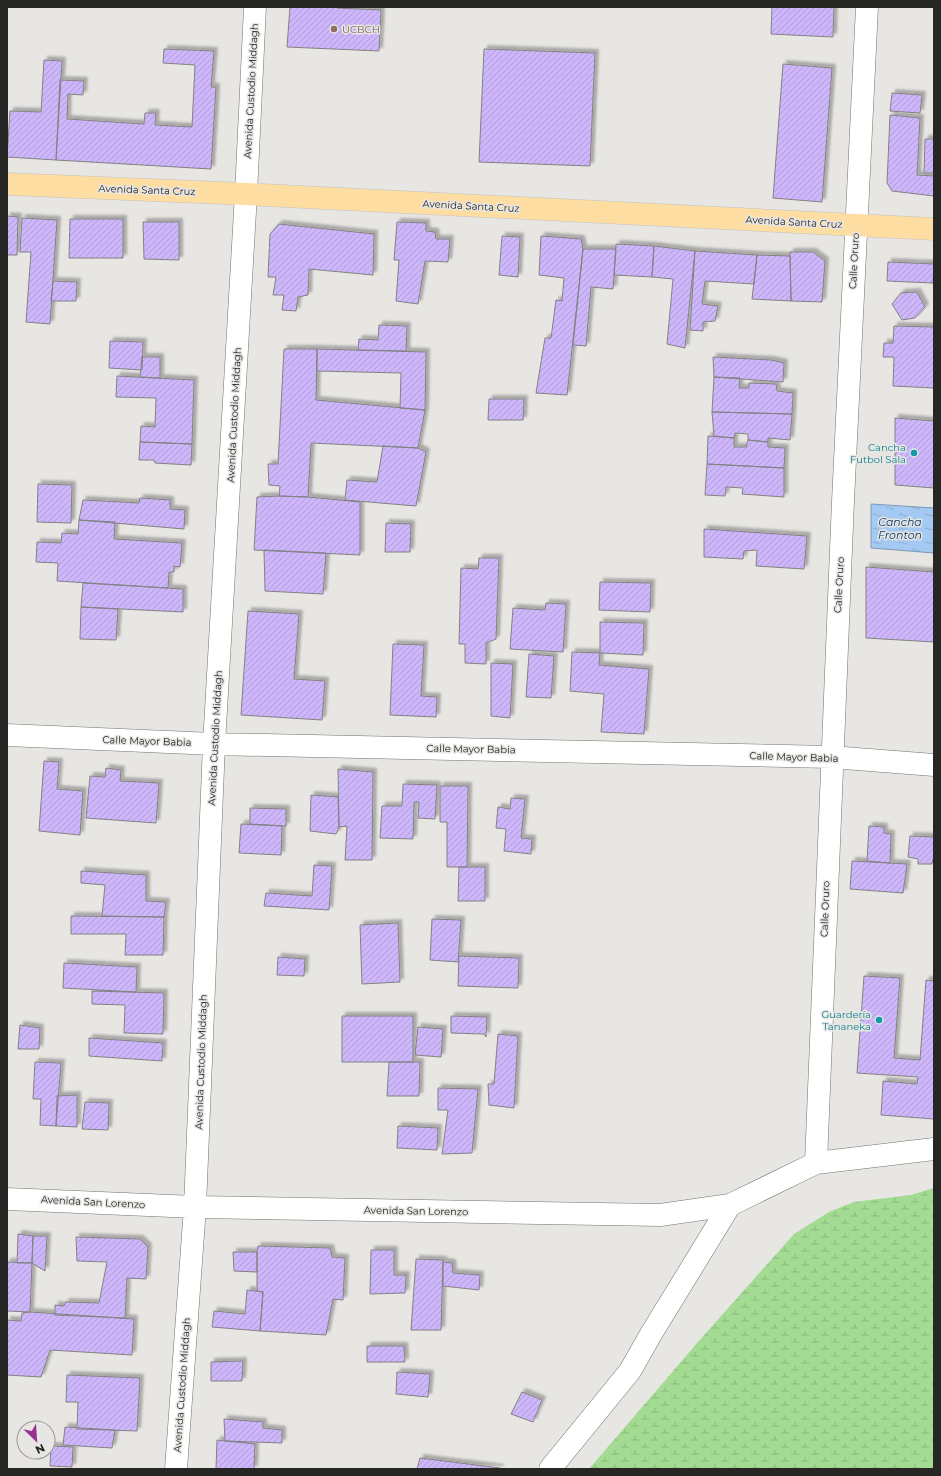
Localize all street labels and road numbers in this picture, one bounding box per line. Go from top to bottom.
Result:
street label: Avenida Custodio Middagh [241,23,261,159]
street label: Avenida Santa Cruz [98,182,196,198]
street label: Avenida Santa Cruz [422,197,520,215]
street label: Avenida Santa Cruz [745,213,843,231]
street label: Calle Oruro [846,233,862,289]
street label: Avenida Custodio Middagh [224,347,244,483]
street label: Calle Oruro [831,557,847,613]
street label: Avenida Custodio Middagh [205,670,225,806]
street label: Calle Mayor Babia [102,733,192,749]
street label: Calle Mayor Babia [426,742,516,756]
street label: Calle Mayor Babia [749,749,839,765]
street label: Calle Oruro [818,881,832,937]
street label: Avenida Custodio Middagh [192,994,210,1130]
street label: Avenida San Lorenzo [40,1193,146,1211]
street label: Avenida San Lorenzo [364,1204,468,1218]
street label: Avenida Custodio Middagh [171,1317,193,1453]

